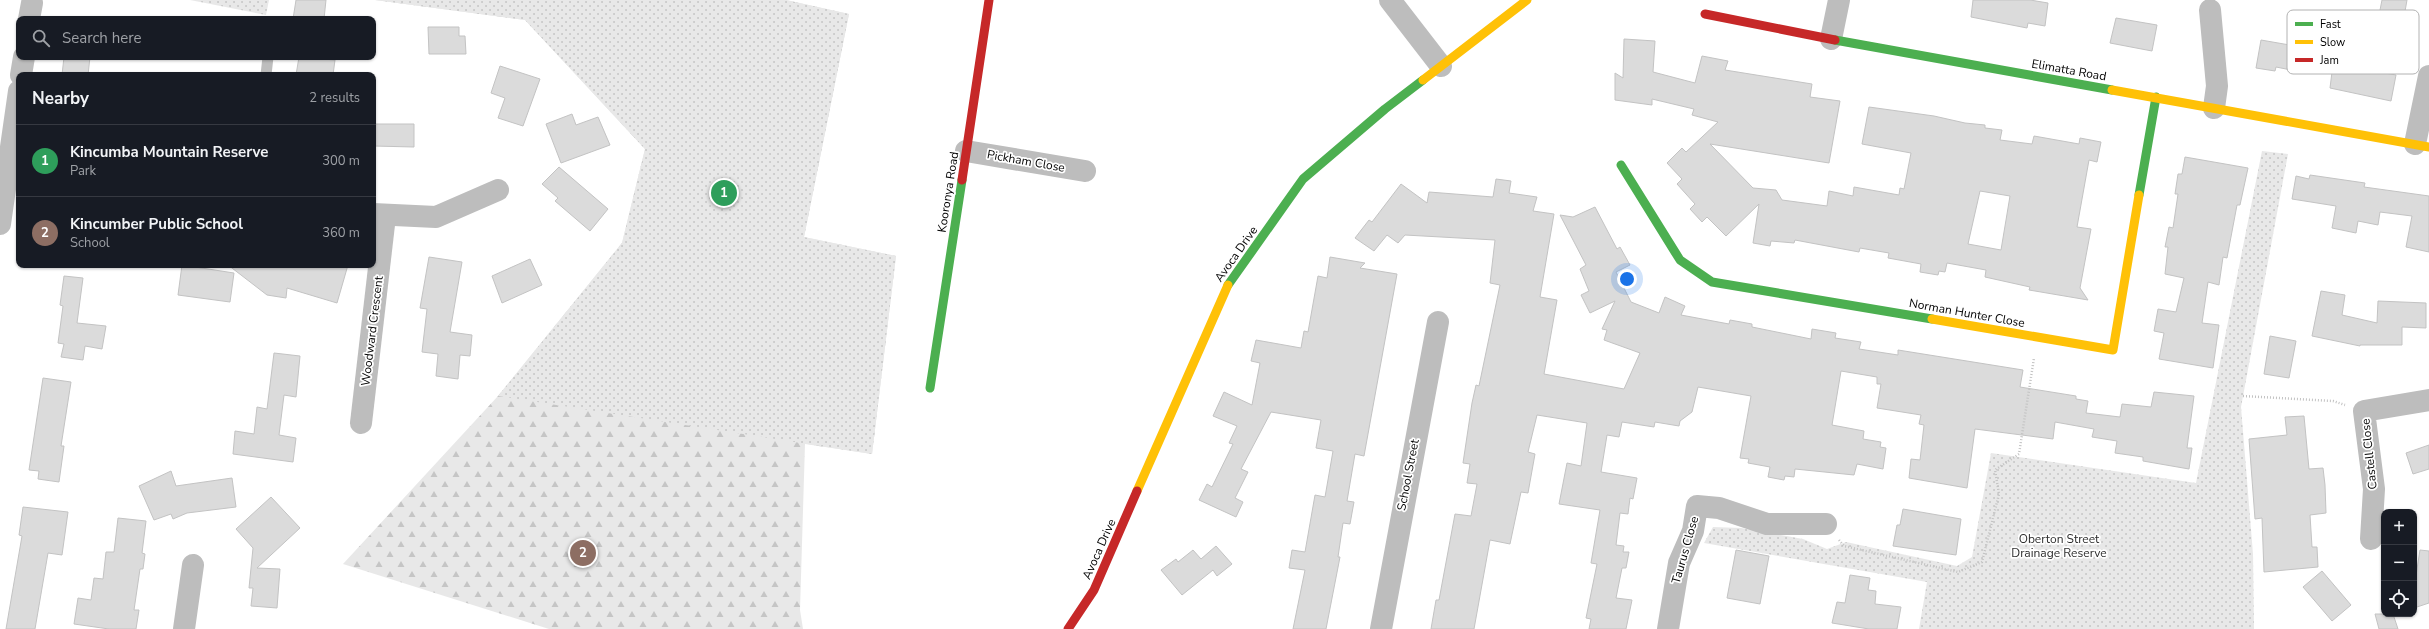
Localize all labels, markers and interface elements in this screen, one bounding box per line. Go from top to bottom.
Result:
legend [2287,10,2419,74]
search box [16,16,376,60]
text: Fast [2320,17,2341,32]
icon: search [30,27,52,49]
text: Search here [62,28,142,48]
text: Slow [2320,35,2345,50]
text: Jam [2319,53,2339,68]
street label: Elimatta Road [2030,56,2108,84]
text: Nearby [32,87,89,110]
text: 2 results [309,89,360,107]
text: Kincumba Mountain Reserve [70,142,268,162]
street label: Pickham Close [986,146,1066,176]
street label: Kooronya Road [934,150,962,234]
text: 1 [41,152,49,170]
text: 300 m [322,152,360,170]
text: Park [70,162,96,180]
pin: 1 [711,178,737,208]
text: Kincumber Public School [70,214,243,234]
street label: Avoca Drive [1211,223,1261,285]
text: 2 [41,224,49,242]
text: 360 m [322,224,360,242]
text: School [70,234,110,252]
your location [1617,269,1637,289]
street label: Woodward Crescent [357,274,387,387]
street label: Norman Hunter Close [1908,295,2026,331]
street label: Castell Close [2357,418,2381,490]
street label: School Street [1393,437,1423,512]
map controls [2381,509,2417,617]
button: + [2381,509,2417,545]
street label: Taurus Close [1668,514,1702,586]
street label: Avoca Drive [1079,516,1119,582]
park label: Oberton Street Drainage Reserve [2011,531,2107,561]
pin: 2 [570,538,596,568]
button: − [2381,545,2417,581]
button: locate [2381,581,2417,617]

